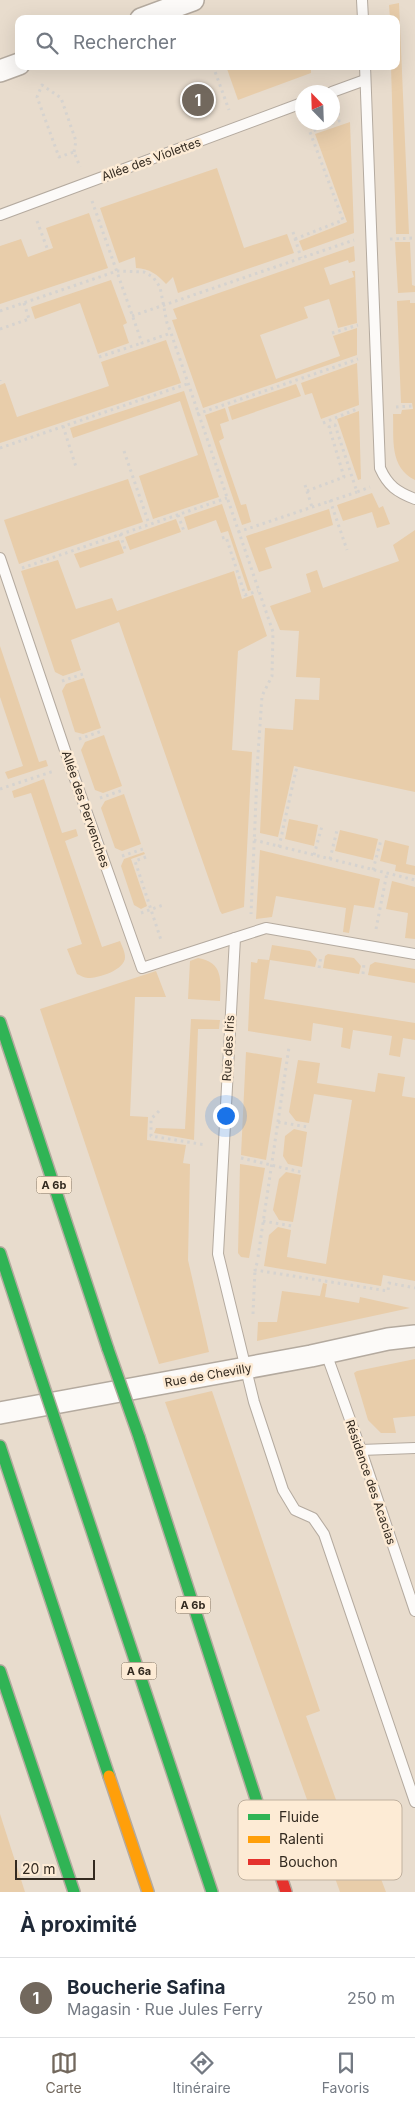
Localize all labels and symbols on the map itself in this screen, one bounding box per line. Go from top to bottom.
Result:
pin: 1 [182,81,214,119]
north arrow [295,85,340,130]
street label: Allée des Violettes [99,134,203,184]
street label: Allée des Pervenches [59,749,113,869]
street label: Rue des Iris [219,1014,237,1082]
your location [213,1103,239,1129]
road number: A 6b [36,1176,72,1194]
street label: Rue de Chevilly [163,1360,253,1390]
street label: Résidence des Acacias [343,1417,399,1547]
road number: A 6b [176,1596,210,1614]
road number: A 6a [122,1662,156,1680]
legend [238,1800,402,1880]
text: Fluide [279,1808,319,1825]
text: Ralenti [279,1830,324,1847]
text: Bouchon [279,1853,338,1870]
scale bar [15,1857,95,1880]

